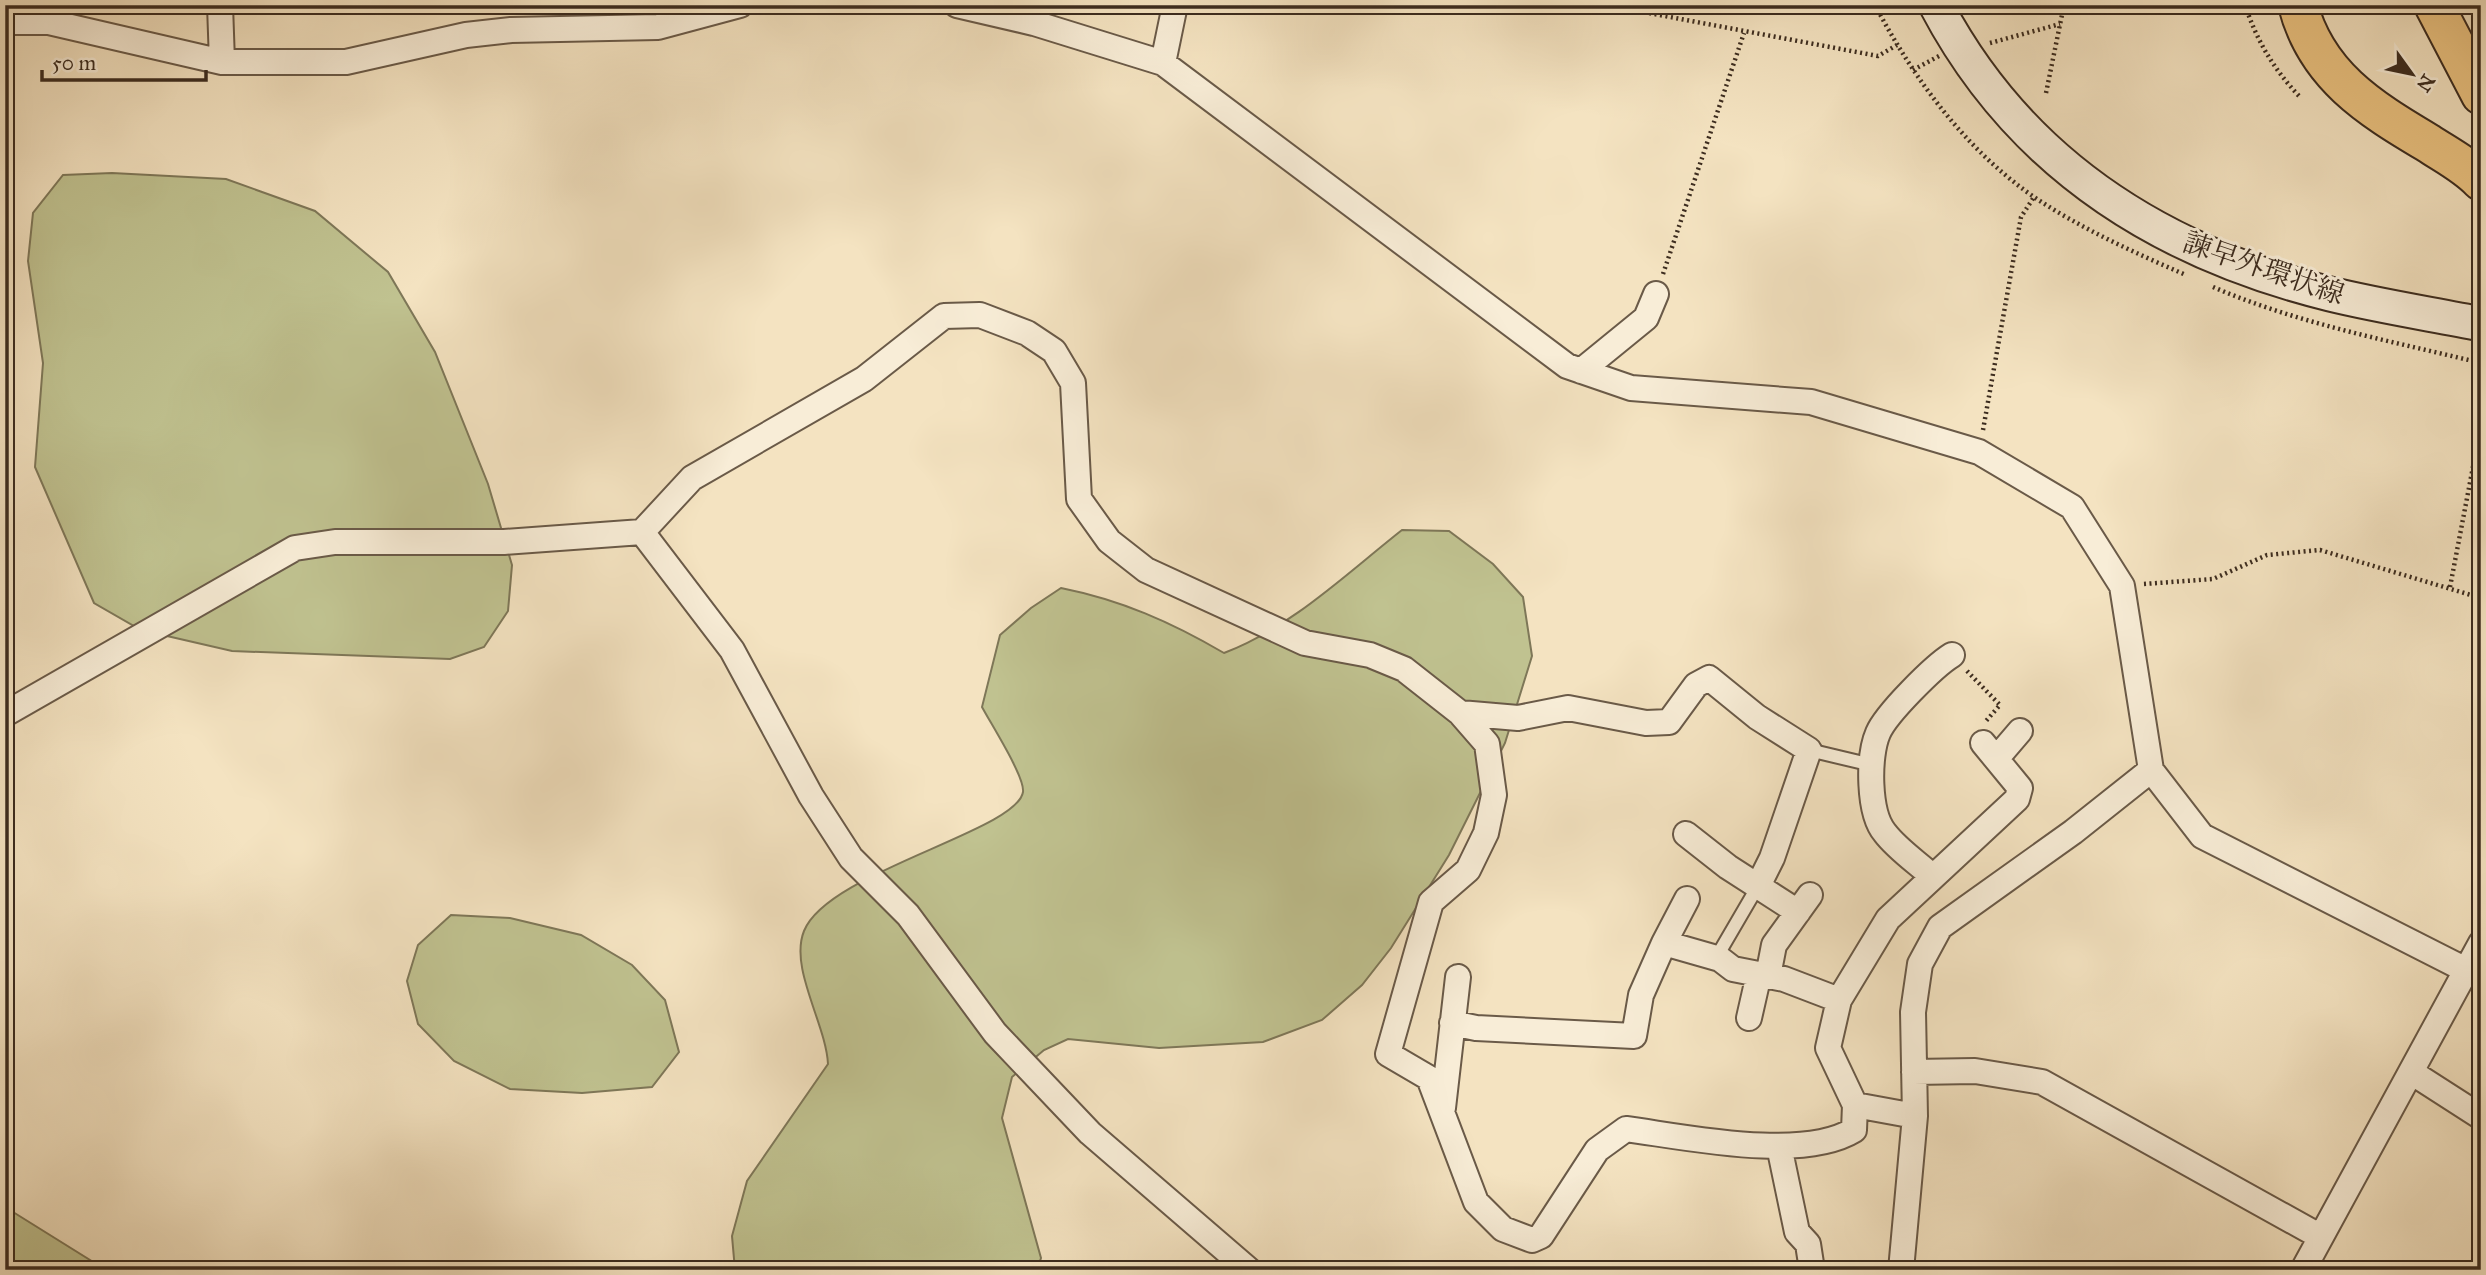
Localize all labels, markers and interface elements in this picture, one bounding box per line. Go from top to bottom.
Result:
scale bar [42,38,206,82]
north arrow [2378,38,2448,108]
text: 50 m [52,50,97,76]
text: N [2412,70,2440,96]
street label: 諫早外環状線 [2179,224,2349,312]

